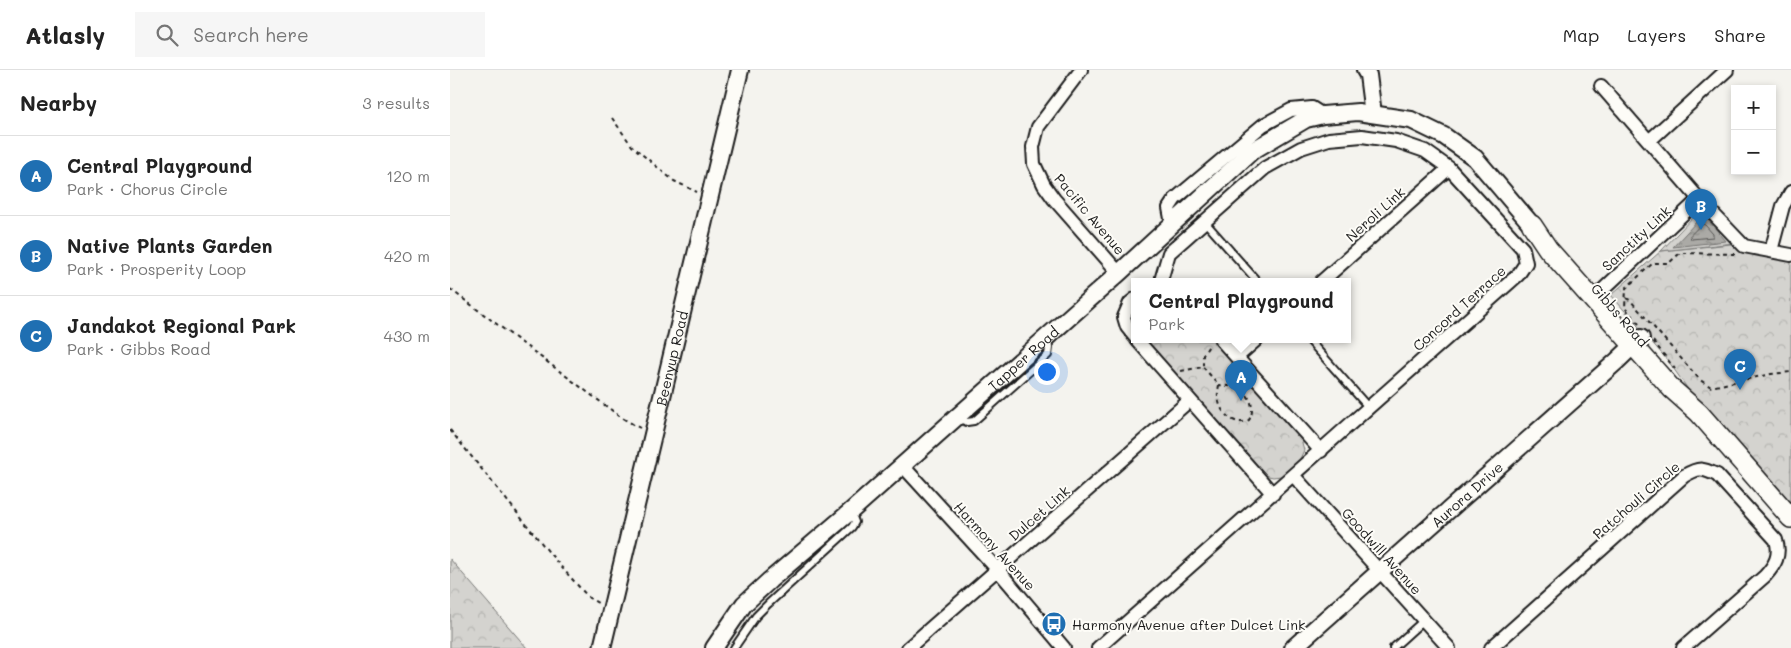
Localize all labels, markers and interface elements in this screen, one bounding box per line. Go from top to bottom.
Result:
search box [135,12,485,57]
text: Atlasly [25,19,105,50]
icon: search [153,21,181,49]
text: Search here [193,22,309,47]
text: Map [1563,23,1599,47]
text: Layers [1627,23,1686,47]
text: Share [1714,23,1766,47]
map controls [1731,85,1776,175]
button: + [1731,85,1776,130]
text: Nearby [20,89,97,116]
text: 3 results [362,92,430,113]
button: − [1731,130,1776,175]
text: Central Playground [67,153,252,178]
text: A [30,165,42,186]
text: 120 m [386,165,430,186]
street label: Pacific Avenue [1050,169,1130,259]
text: Park · Chorus Circle [67,178,228,199]
street label: Neroli Link [1341,182,1409,246]
pin: B [1685,189,1717,230]
street label: Sanctity Link [1597,201,1675,275]
text: Native Plants Garden [67,233,272,258]
text: B [31,245,41,266]
text: 420 m [384,245,430,266]
text: Park · Prosperity Loop [67,258,246,279]
street label: Concord Terrace [1408,261,1510,355]
popup [1131,278,1351,343]
street label: Gibbs Road [1587,279,1653,351]
text: Central Playground [1149,288,1333,313]
street label: Beenyup Road [651,309,692,407]
text: Jandakot Regional Park [67,313,296,338]
text: Park [1149,313,1185,334]
street label: Tapper Road [983,322,1063,395]
text: C [30,325,42,346]
text: 430 m [383,325,430,346]
text: Park · Gibbs Road [67,338,210,359]
pin: C [1724,349,1756,390]
your location [1034,359,1060,385]
pin: A [1225,360,1257,401]
street label: Aurora Drive [1427,457,1507,531]
street label: Patchouli Circle [1588,457,1684,543]
street label: Dulcet Link [1004,481,1074,545]
street label: Harmony Avenue [950,498,1040,594]
street label: Goodwill Avenue [1338,503,1426,599]
bus stop icon: Harmony Avenue after Dulcet Link [1041,611,1067,637]
place label: Harmony Avenue after Dulcet Link [1072,615,1305,634]

